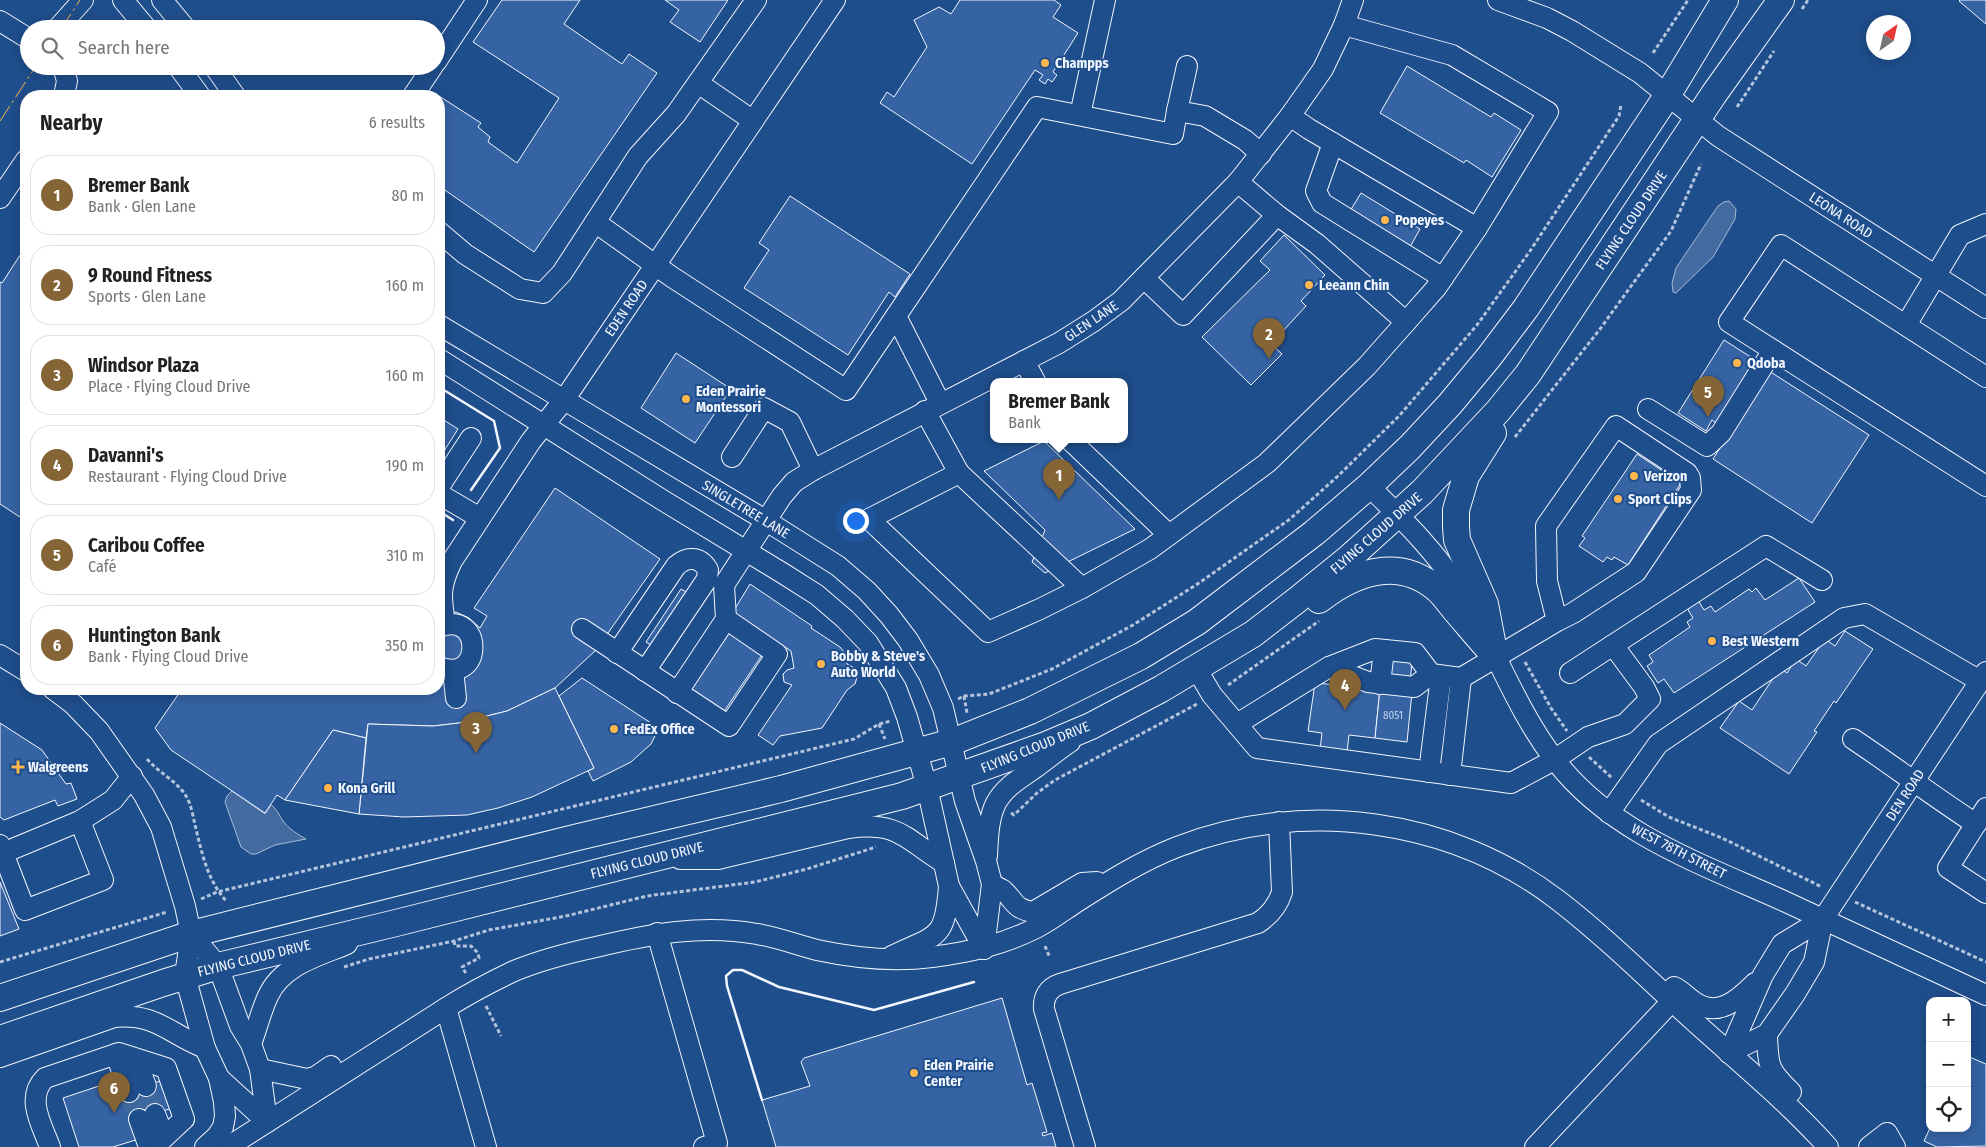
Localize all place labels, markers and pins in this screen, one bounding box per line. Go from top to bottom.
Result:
place label: Champps [1055,55,1109,72]
marker: Champps [1039,57,1051,69]
place label: Popeyes [1395,212,1444,229]
marker: Popeyes [1379,214,1391,226]
place label: Leeann Chin [1319,277,1389,294]
marker: Leeann Chin [1303,279,1315,291]
pin: 2 [1253,318,1285,359]
place label: Qdoba [1747,355,1785,372]
marker: Qdoba [1731,357,1743,369]
pin: 5 [1692,376,1724,417]
place label: Eden Prairie Montessori [696,383,766,416]
marker: Eden Prairie Montessori [680,393,692,405]
pin: 1 [1043,459,1075,500]
place label: Verizon [1643,468,1687,485]
marker: Verizon [1628,470,1640,482]
place label: Sport Clips [1628,491,1692,508]
marker: Sport Clips [1612,493,1624,505]
place label: Best Western [1722,633,1799,650]
marker: Best Western [1706,635,1718,647]
place label: Bobby & Steve's Auto World [830,648,925,681]
marker: Bobby & Steve's Auto World [815,658,827,670]
pin: 4 [1329,669,1361,710]
pin: 3 [460,712,492,753]
place label: FedEx Office [624,721,695,738]
marker: FedEx Office [608,723,620,735]
place label: Walgreens [28,759,88,776]
marker: Walgreens [12,761,24,773]
place label: Kona Grill [338,780,395,797]
marker: Kona Grill [322,782,334,794]
place label: Eden Prairie Center [924,1057,994,1090]
marker: Eden Prairie Center [908,1067,920,1079]
pin: 6 [98,1072,130,1113]

